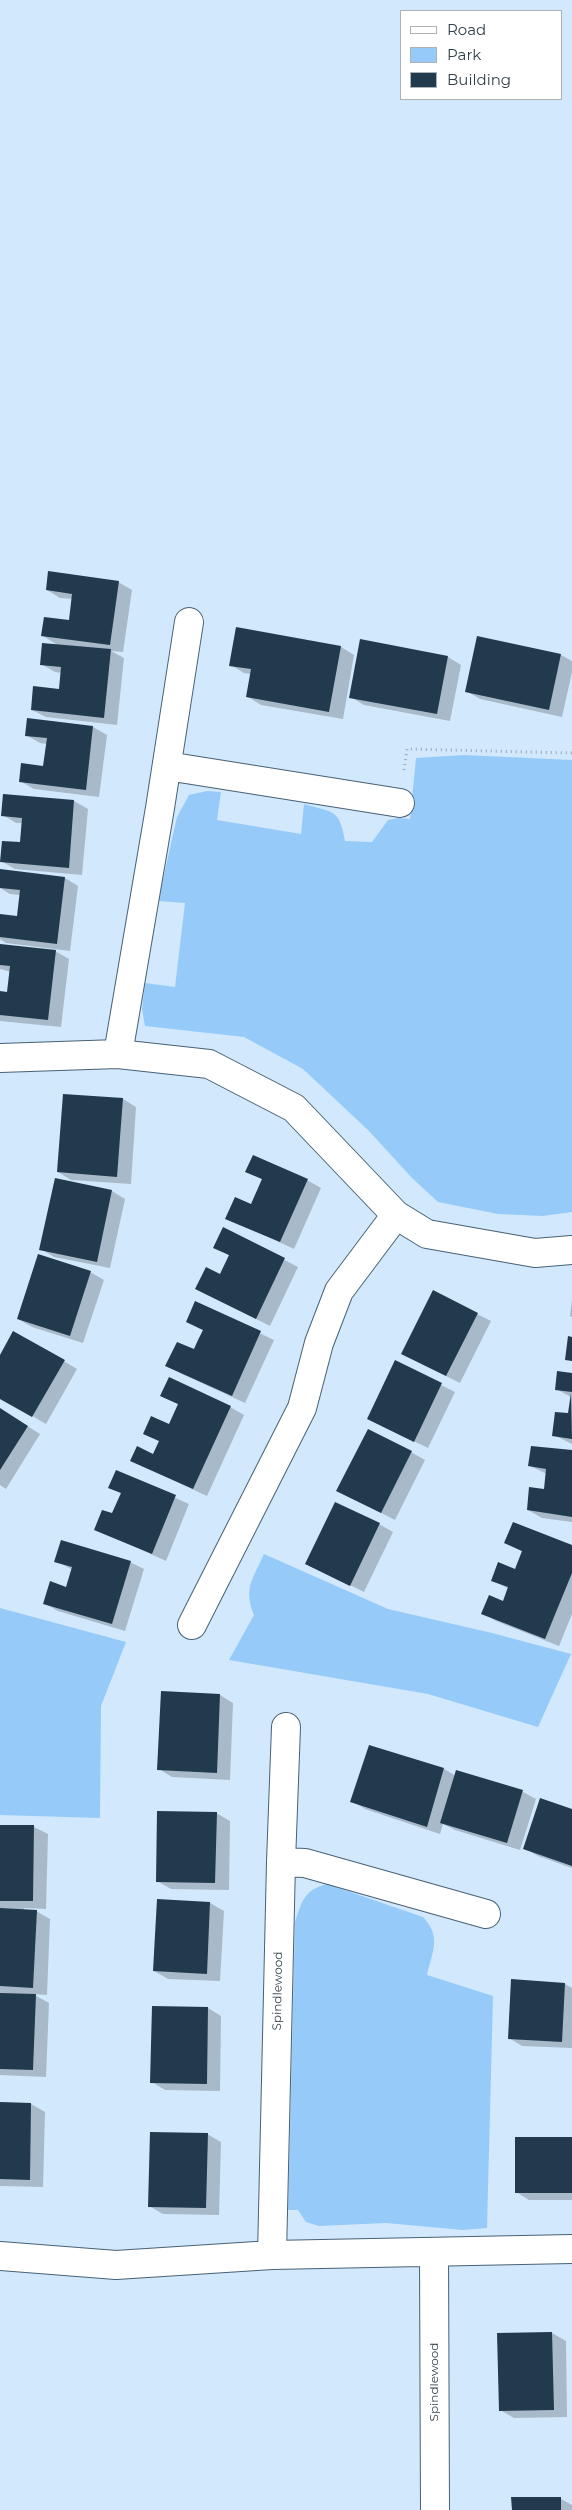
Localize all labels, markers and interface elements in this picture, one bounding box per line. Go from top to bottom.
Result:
legend [400,10,562,100]
text: Road [447,20,486,39]
text: Park [447,45,481,64]
text: Building [447,70,511,89]
street label: Spindlewood [270,1951,286,2031]
street label: Spindlewood [427,2343,441,2421]

